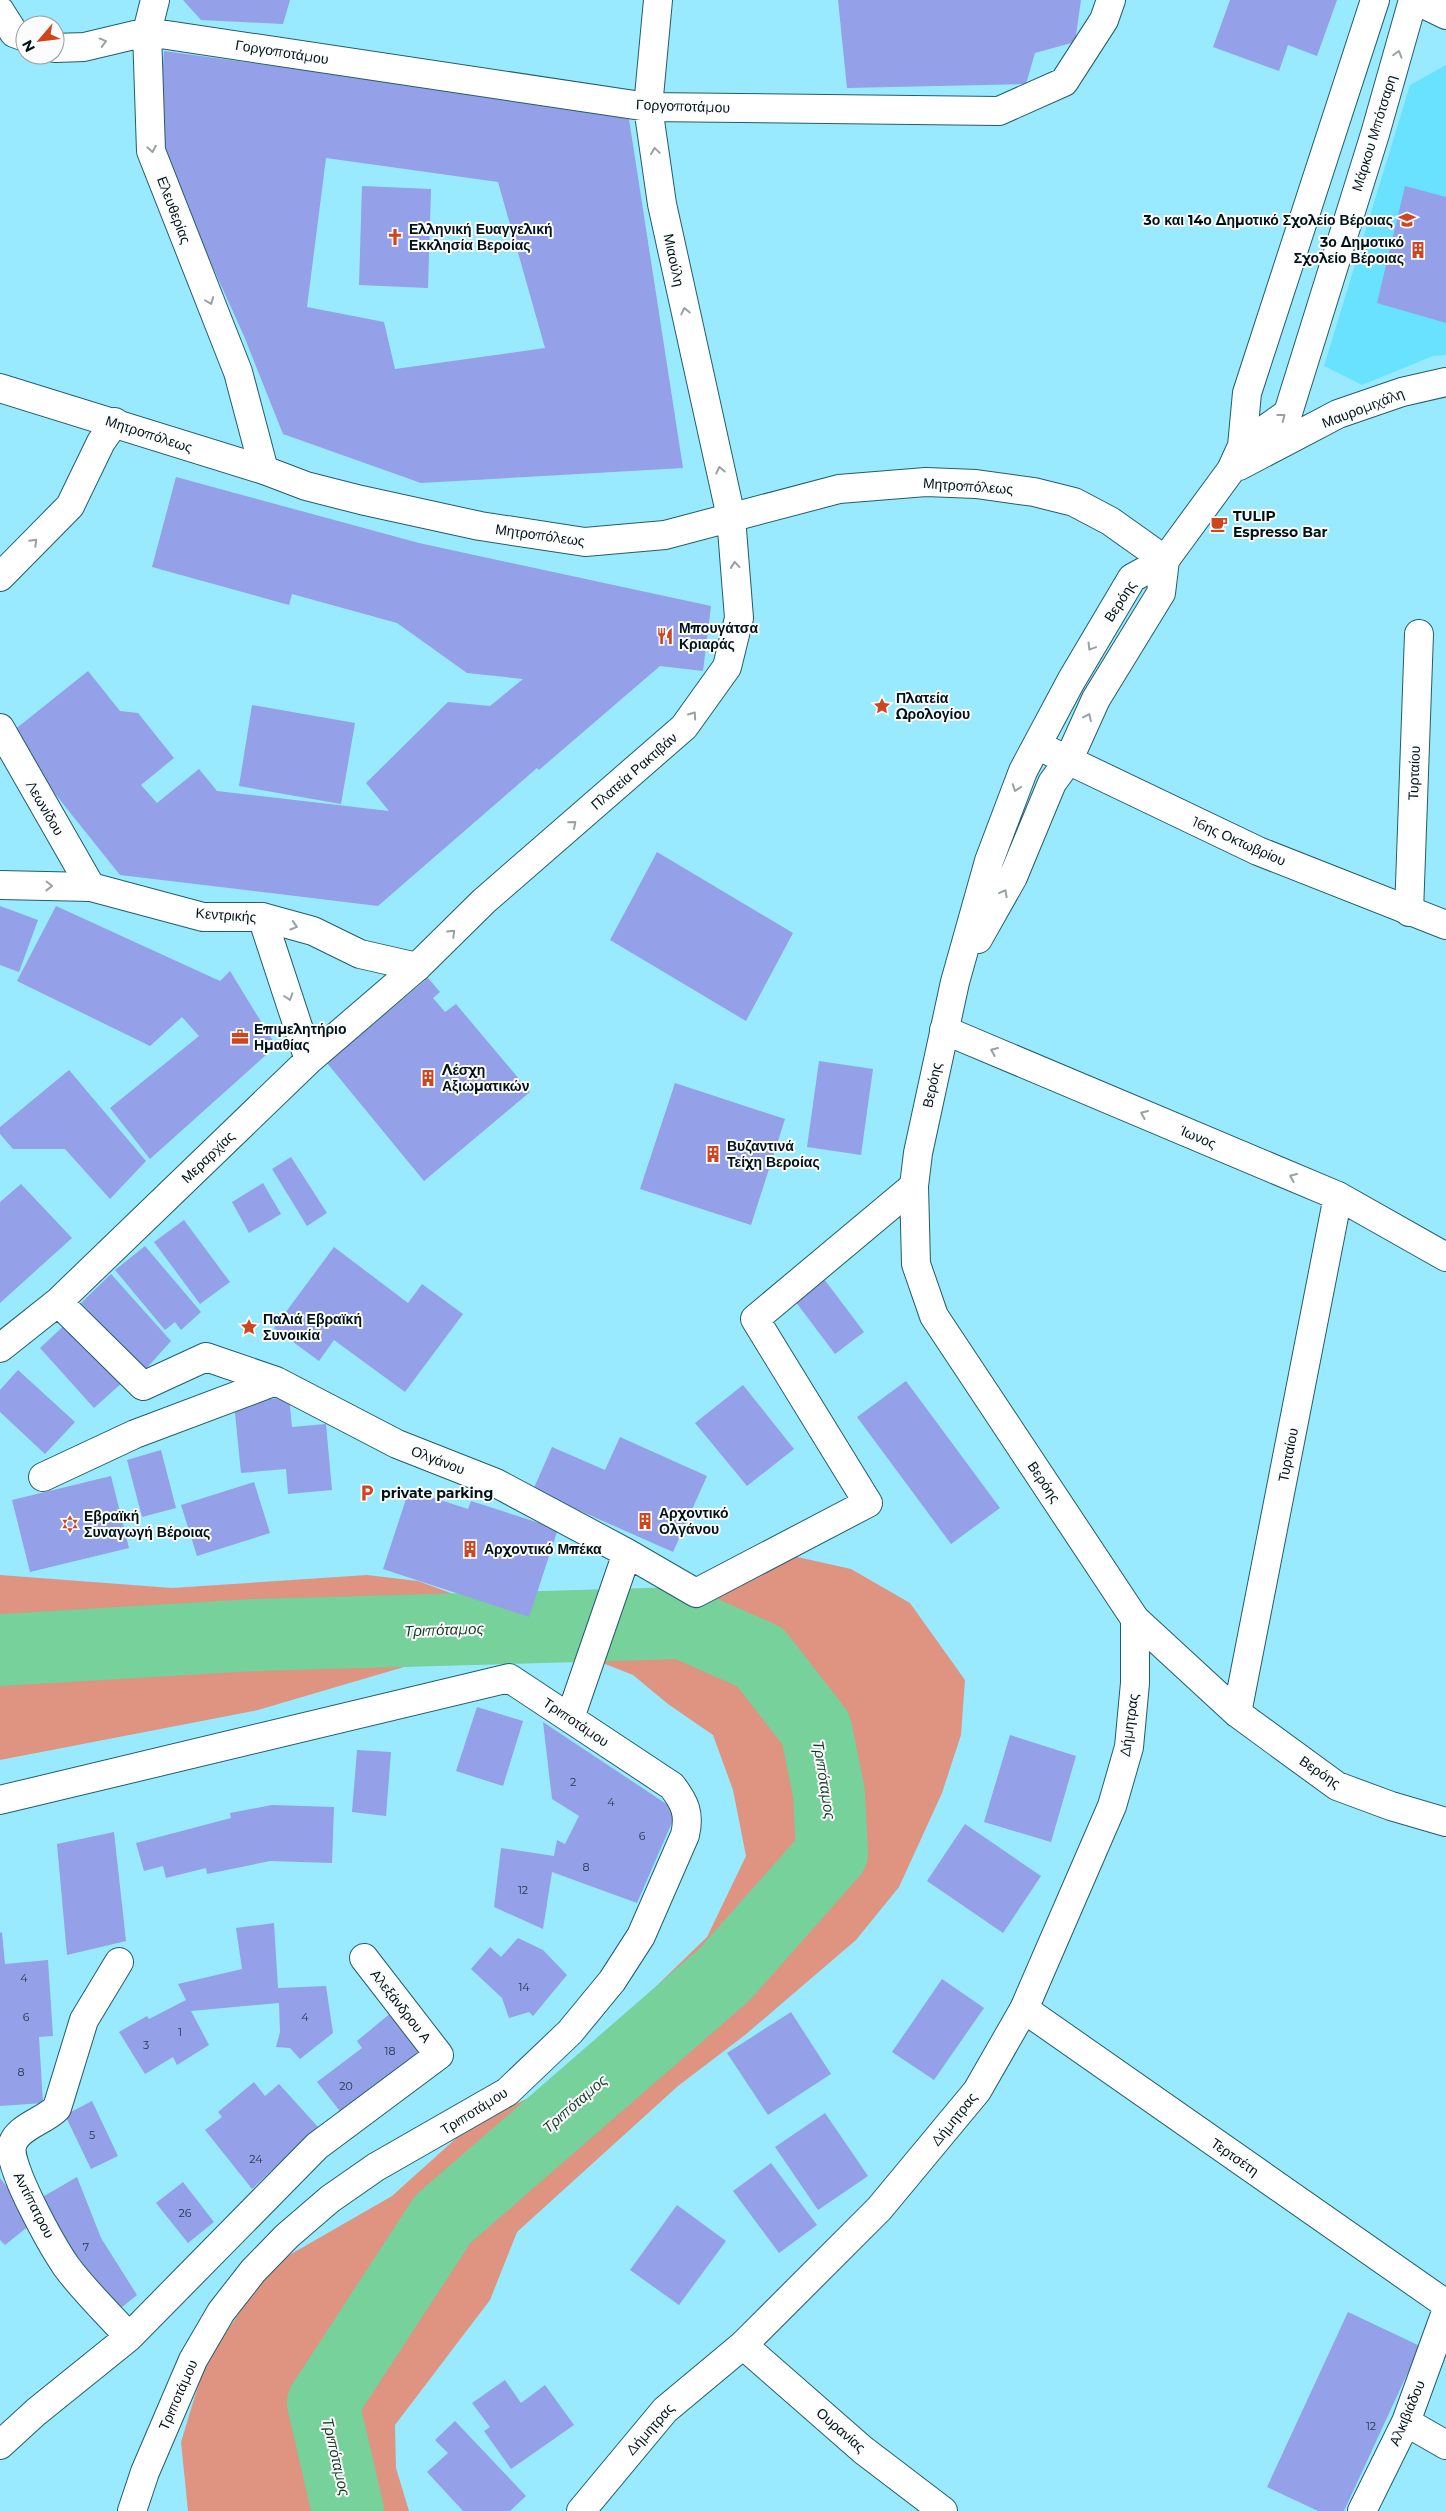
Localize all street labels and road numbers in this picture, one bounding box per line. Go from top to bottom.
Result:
street label: Γοργοποτάμου [234,36,330,68]
street label: Μάρκου Μπότσαρη [1348,73,1400,193]
street label: Γοργοποτάμου [636,95,730,117]
street label: Ελευθερίας [153,174,195,246]
street label: Μιαούλη [660,232,688,288]
street label: Μαυρομιχάλη [1319,384,1407,432]
street label: Μητροπόλεως [103,412,195,457]
street label: Μητροπόλεως [922,474,1014,498]
street label: Μητροπόλεως [494,520,586,550]
street label: Βερόης [1100,577,1140,625]
street label: Πλατεία Ρακτιβάν [587,729,681,813]
street label: Τυρταίου [1404,745,1424,801]
street label: Λεωνίδου [22,777,68,839]
street label: 16ης Οκτωβρίου [1189,812,1289,870]
street label: Κεντρικής [195,904,257,926]
street label: Βερόης [918,1060,946,1109]
street label: Ίωνος [1176,1121,1219,1153]
street label: Μεραρχίας [178,1127,239,1187]
street label: Τυρταίου [1274,1426,1302,1484]
street label: Ολγάνου [409,1442,467,1478]
street label: Βερόης [1024,1458,1064,1506]
street label: Δήμητρας [1116,1692,1142,1758]
street label: Τριποτάμου [540,1693,612,1751]
street label: Βερόης [1296,1752,1344,1792]
street label: Αλεξάνδρου Α [367,1966,436,2047]
street label: Τριποτάμου [437,2083,511,2139]
street label: Δήμητρας [927,2088,981,2149]
street label: Τερτσέτη [1207,2134,1263,2180]
street label: Αντίπατρου [10,2169,58,2241]
street label: Τριποτάμου [154,2357,202,2433]
street label: Αλκιβιάδου [1385,2377,1429,2449]
street label: Δήμητρας [622,2399,678,2459]
street label: Ουρανίας [813,2404,870,2456]

